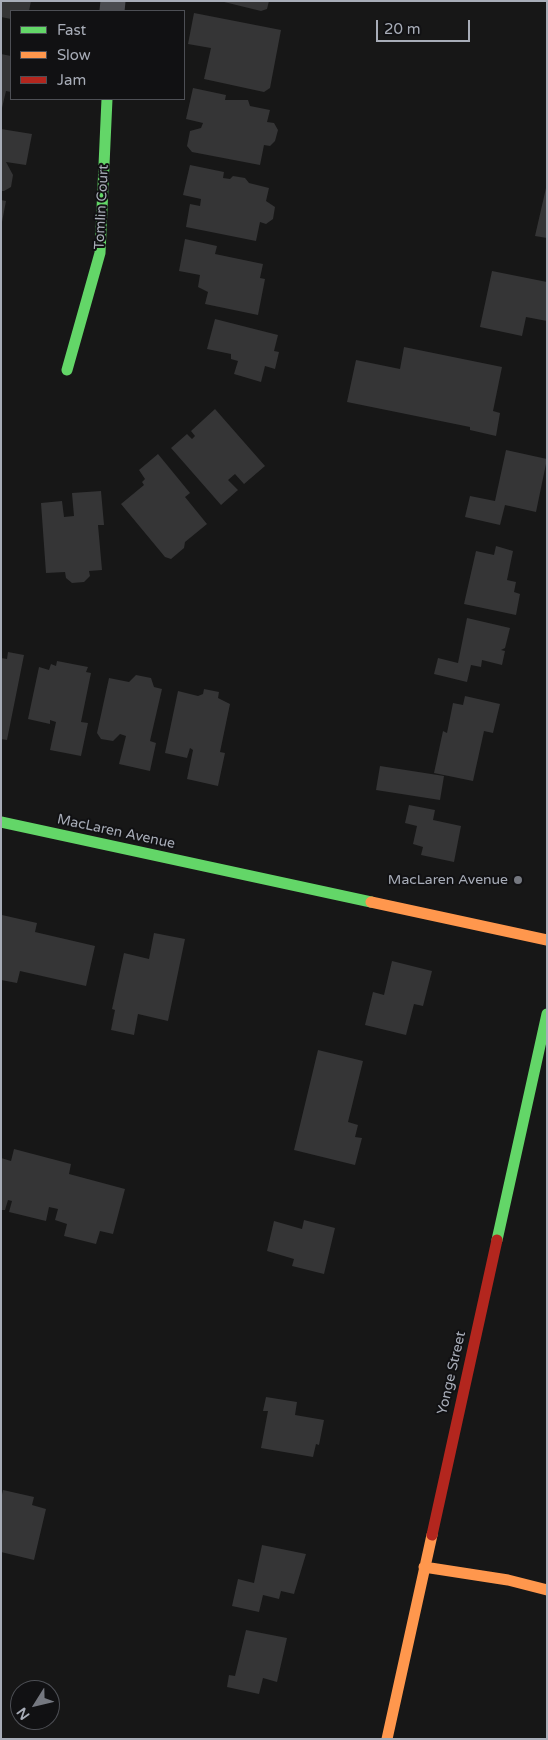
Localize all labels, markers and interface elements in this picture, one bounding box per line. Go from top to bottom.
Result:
legend [10,10,185,100]
scale bar [378,10,472,42]
text: 20 m [384,20,421,38]
text: Fast [57,21,86,39]
text: Slow [57,46,91,64]
text: Jam [57,71,86,89]
street label: Tomlin Court [91,164,113,250]
street label: MacLaren Avenue [55,811,177,853]
place label: MacLaren Avenue [388,872,508,888]
marker: MacLaren Avenue [512,874,524,886]
street label: Yonge Street [434,1330,470,1416]
north arrow [10,1680,60,1730]
text: N [13,1704,33,1723]

